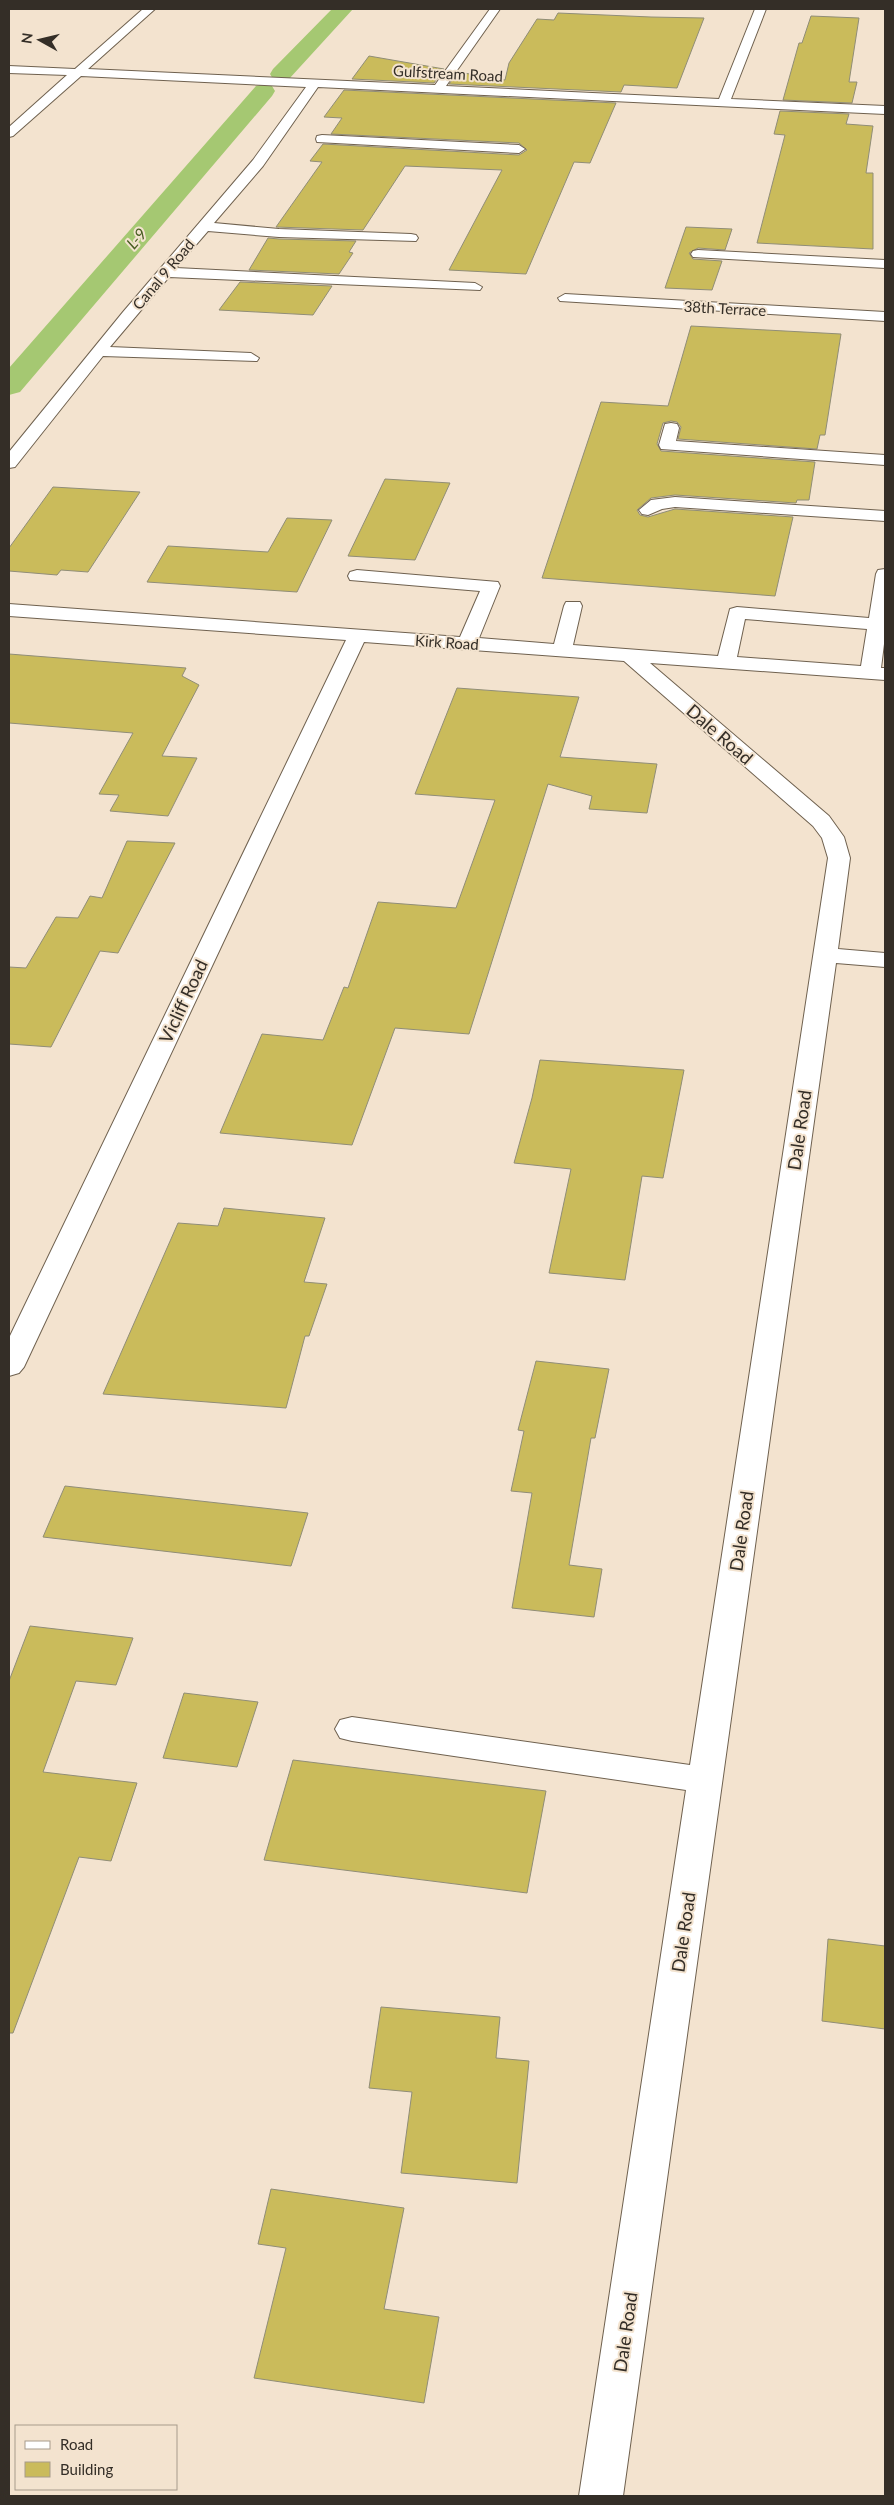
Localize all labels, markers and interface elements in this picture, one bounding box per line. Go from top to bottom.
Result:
north arrow [15,15,65,65]
text: N [17,32,36,45]
street label: Gulfstream Road [393,61,503,85]
water label: L-9 [122,224,150,252]
street label: Canal 9 Road [128,235,198,313]
street label: 38th Terrace [683,297,767,319]
street label: Kirk Road [415,631,479,653]
street label: Dale Road [682,699,758,769]
street label: Vicliff Road [154,956,212,1046]
street label: Dale Road [782,1089,816,1171]
street label: Dale Road [724,1490,758,1572]
street label: Dale Road [666,1891,700,1973]
street label: Dale Road [608,2291,642,2373]
legend [15,2425,178,2490]
text: Road [60,2435,93,2453]
text: Building [60,2460,113,2478]

